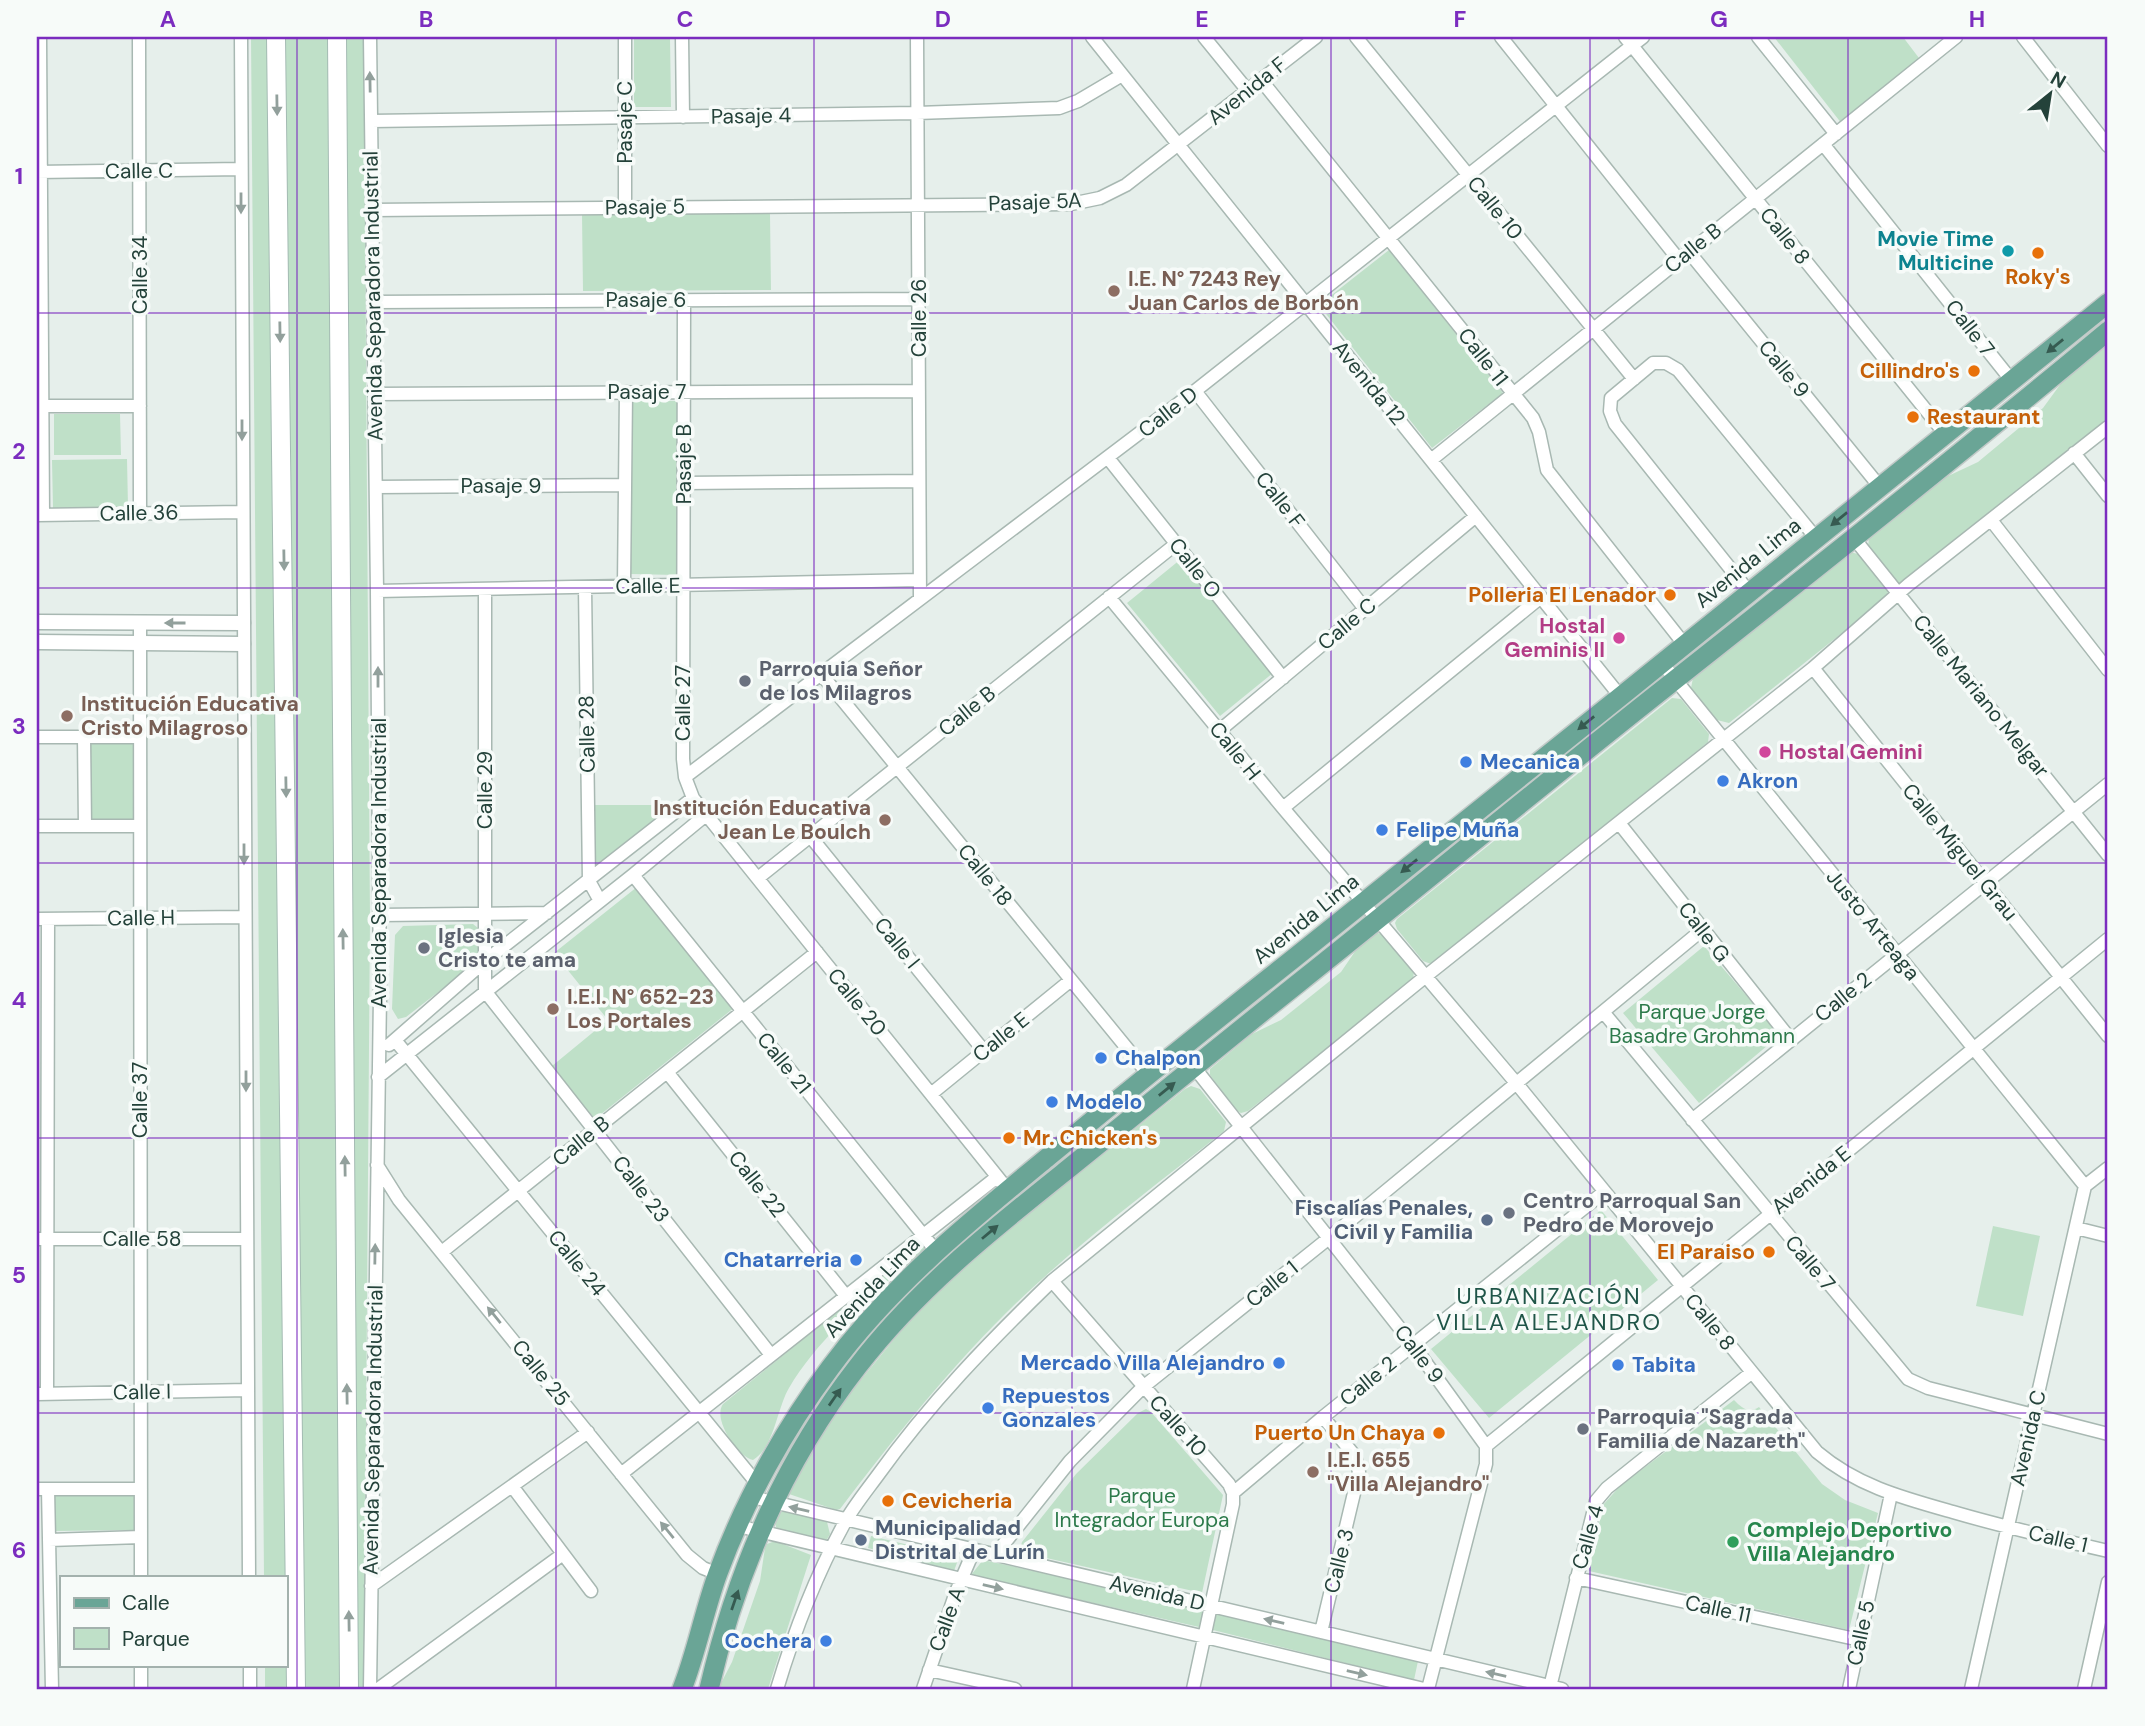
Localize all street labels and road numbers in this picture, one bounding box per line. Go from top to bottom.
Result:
street label: Avenida F [1202,51,1292,131]
street label: Pasaje C [611,81,639,163]
street label: Pasaje 4 [711,101,792,131]
street label: Avenida Separadora Industrial [356,151,390,441]
street label: Calle C [105,156,173,186]
street label: Calle 10 [1461,170,1529,246]
street label: Pasaje 5A [988,186,1082,218]
street label: Pasaje 5 [605,192,685,222]
street label: Calle 8 [1753,201,1817,271]
street label: Calle B [1659,216,1727,280]
street label: Calle 34 [126,235,154,314]
street label: Calle 26 [905,279,933,357]
street label: Pasaje 6 [606,286,686,314]
street label: Calle 7 [1939,294,2001,362]
street label: Calle 11 [1452,322,1514,392]
street label: Calle 9 [1752,334,1816,404]
street label: Avenida 12 [1326,335,1412,431]
street label: Pasaje 7 [608,378,686,406]
street label: Calle D [1133,380,1203,444]
street label: Pasaje B [670,424,698,504]
street label: Calle F [1249,466,1311,534]
street label: Pasaje 9 [461,472,541,500]
street label: Calle 36 [99,498,179,528]
street label: Avenida Lima [1689,512,1807,614]
street label: Calle O [1163,532,1227,604]
street label: Calle E [615,571,681,601]
street label: Calle C [1312,591,1382,657]
street label: Calle Mariano Melgar [1907,609,2056,783]
street label: Calle 27 [669,665,697,741]
street label: Calle B [933,679,1001,743]
street label: Calle 28 [572,695,602,773]
street label: Calle H [1203,716,1267,786]
street label: Avenida Separadora Industrial [365,718,393,1008]
street label: Calle 29 [471,751,499,829]
street label: Calle Miguel Grau [1896,777,2024,927]
street label: Calle 18 [951,838,1019,912]
street label: Justo Arteaga [1820,864,1926,986]
street label: Avenida Lima [1247,868,1365,970]
street label: Calle G [1672,896,1736,968]
street label: Calle H [107,903,175,933]
street label: Calle I [868,912,926,974]
street label: Calle 20 [821,962,893,1042]
street label: Calle 2 [1809,966,1877,1028]
street label: Calle E [967,1006,1035,1068]
street label: Calle 21 [750,1026,818,1100]
street label: Calle 37 [126,1062,154,1138]
street label: Calle B [547,1109,615,1173]
street label: Avenida E [1765,1139,1857,1221]
street label: Calle 22 [722,1145,792,1223]
street label: Calle 23 [606,1150,676,1228]
street label: Calle 24 [542,1224,613,1302]
street label: Calle 58 [103,1225,181,1253]
street label: Calle 7 [1779,1229,1841,1297]
street label: Avenida Lima [818,1230,926,1344]
street label: Calle 1 [1240,1254,1304,1314]
street label: Avenida Separadora Industrial [356,1285,390,1575]
street label: Calle 8 [1678,1287,1742,1357]
street label: Calle 9 [1388,1319,1450,1389]
street label: Calle 25 [505,1334,577,1412]
street label: Calle 2 [1334,1350,1402,1412]
street label: Calle I [113,1377,171,1407]
street label: Avenida C [2003,1387,2053,1489]
street label: Calle 10 [1143,1389,1213,1463]
street label: Calle 4 [1565,1501,1611,1573]
street label: Calle 1 [2026,1519,2090,1559]
street label: Calle 3 [1317,1526,1361,1596]
street label: Avenida D [1107,1568,1207,1618]
street label: Calle A [922,1583,972,1655]
street label: Calle 11 [1683,1588,1753,1630]
street label: Calle 5 [1840,1598,1882,1668]

